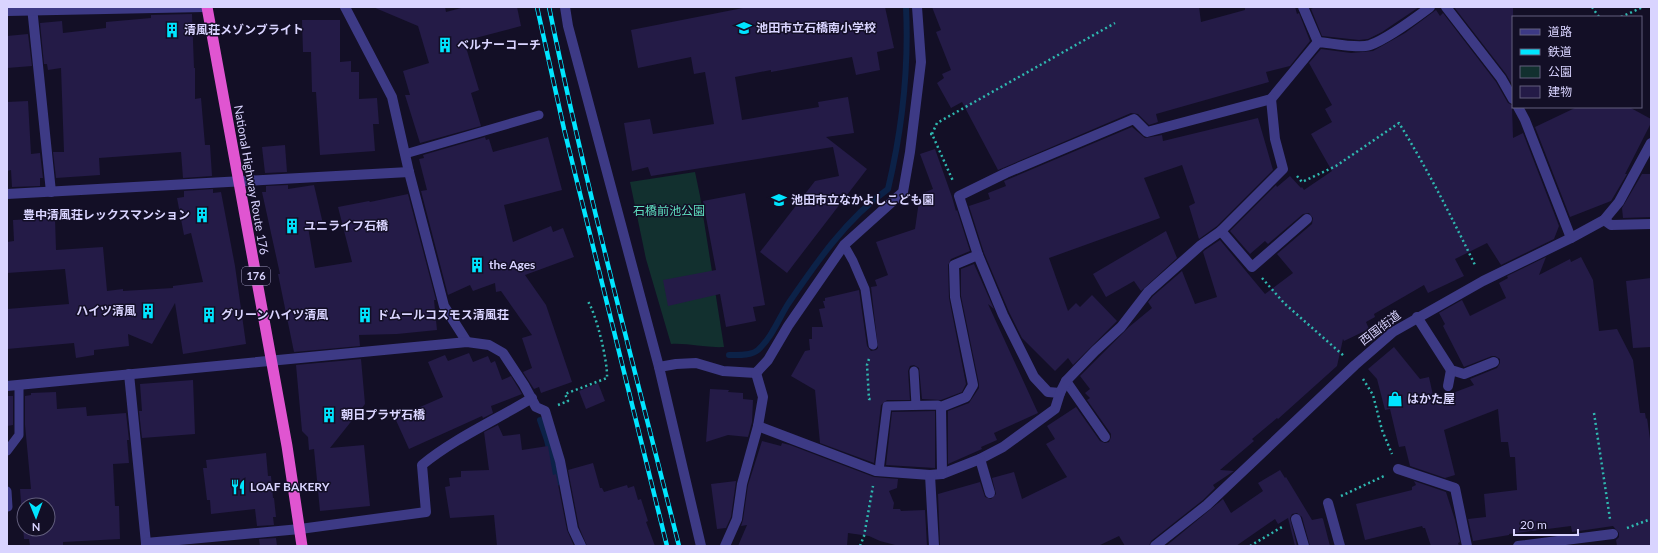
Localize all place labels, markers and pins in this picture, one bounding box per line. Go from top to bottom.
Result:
school or university icon: 池田市立石橋南小学校 [735,19,753,37]
place label: 池田市立石橋南小学校 [756,20,876,35]
building icon: 清風荘メゾンブライト [163,21,181,39]
place label: 清風荘メゾンブライト [184,22,304,37]
building icon: ベルナーコーチ [436,36,454,54]
place label: ベルナーコーチ [457,37,541,52]
school or university icon: 池田市立なかよしこども園 [770,191,788,209]
place label: 池田市立なかよしこども園 [791,192,934,207]
building icon: 豊中清風荘レックスマンション [193,206,211,224]
place label: 豊中清風荘レックスマンション [23,207,190,222]
building icon: ユニライフ石橋 [283,217,301,235]
place label: ユニライフ石橋 [304,218,389,233]
building icon: the Ages [468,256,486,274]
place label: the Ages [489,257,535,272]
building icon: ハイツ清風 [139,302,157,320]
place label: ハイツ清風 [76,303,136,318]
building icon: グリーンハイツ清風 [200,306,218,324]
building icon: ドムールコスモス清風荘 [356,306,374,324]
place label: グリーンハイツ清風 [221,307,328,322]
place label: ドムールコスモス清風荘 [377,307,509,322]
shop icon: はかた屋 [1386,390,1404,408]
place label: はかた屋 [1407,391,1455,406]
building icon: 朝日プラザ石橋 [320,406,338,424]
place label: 朝日プラザ石橋 [341,407,426,422]
restaurant icon: LOAF BAKERY [229,478,247,496]
place label: LOAF BAKERY [250,479,330,494]

